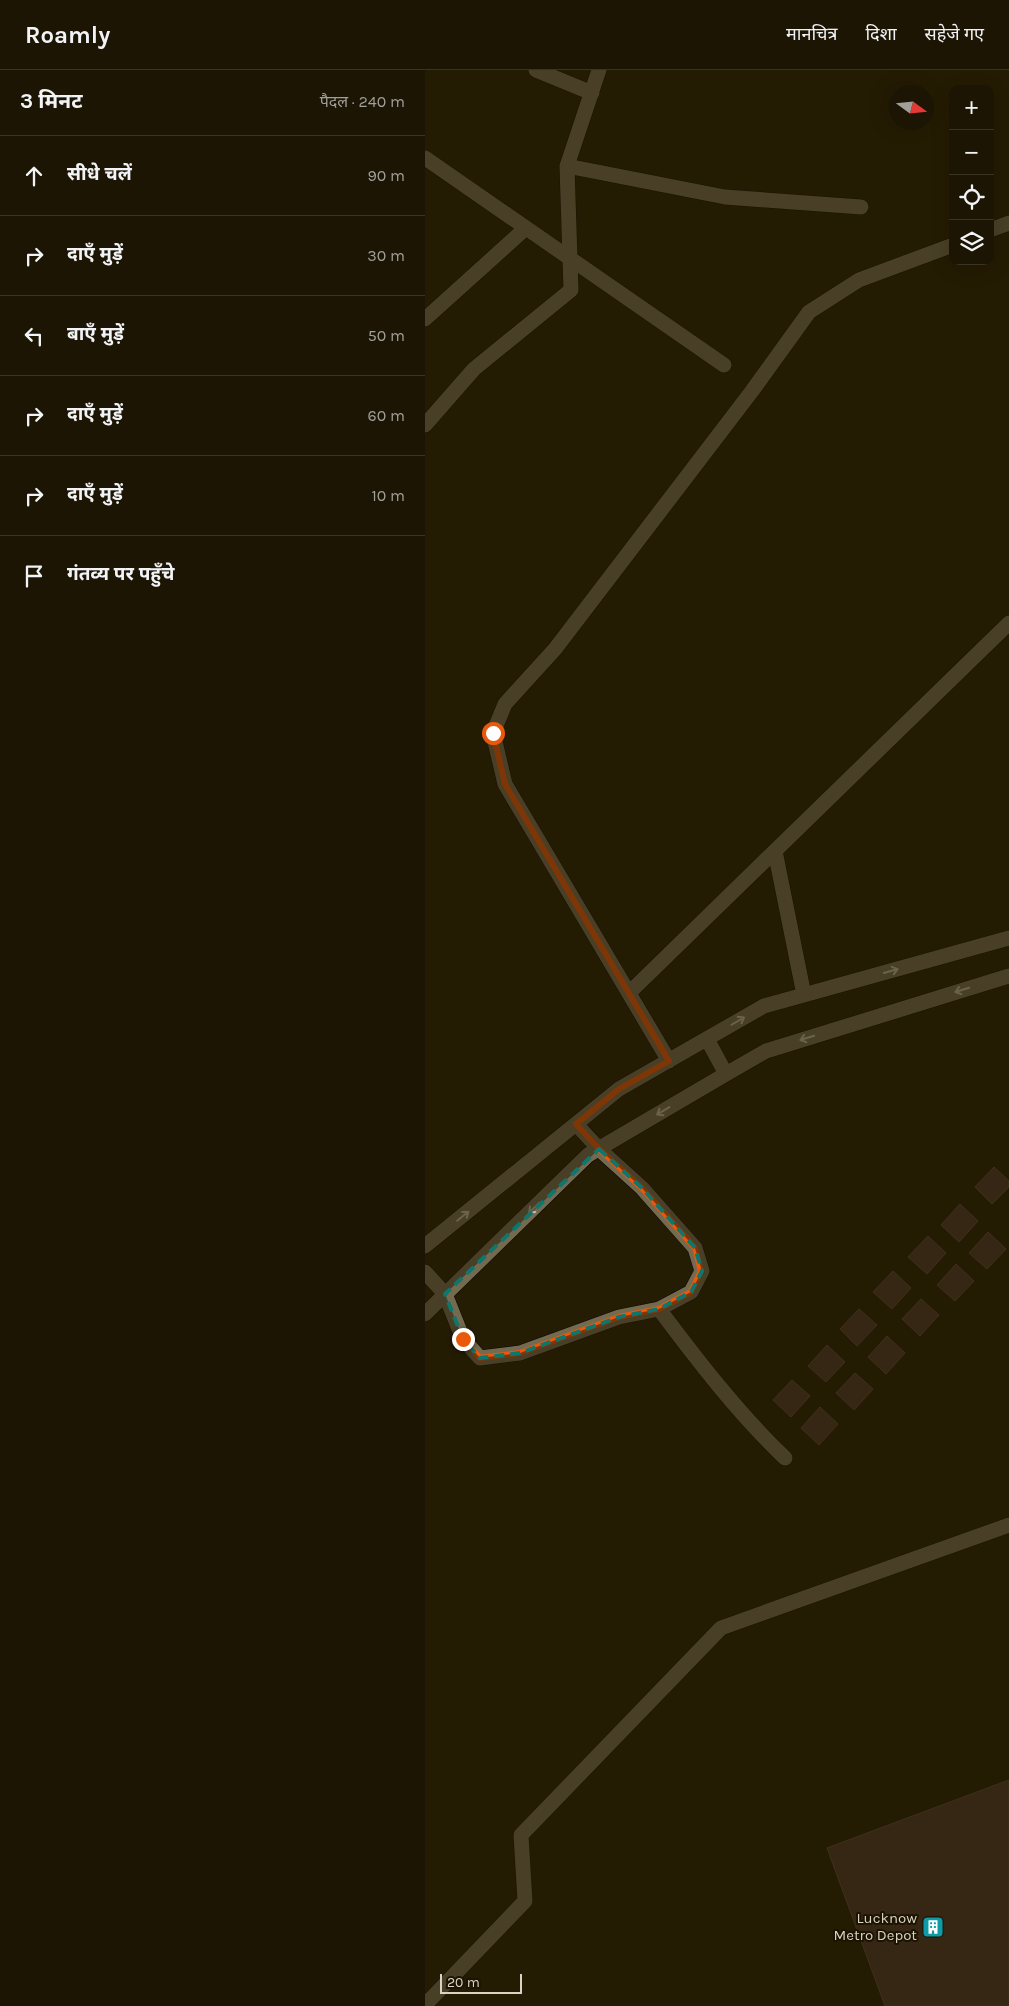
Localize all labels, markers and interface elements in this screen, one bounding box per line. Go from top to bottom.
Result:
text: Roamly [25,21,110,49]
text: मानचित्र [786,23,837,45]
text: दिशा [865,23,897,45]
text: सहेजे गए [925,23,984,45]
north arrow [889,85,934,130]
map controls [949,85,994,265]
button: + [949,85,994,130]
text: 3 मिनट [20,89,82,113]
text: पैदल · 240 m [320,92,405,111]
button: − [949,130,994,175]
icon: ahead [20,162,48,190]
text: सीधे चलें [67,163,132,185]
text: 90 m [367,166,405,185]
button: locate [949,175,994,220]
button: layers [949,220,994,265]
icon: right [20,242,48,270]
text: दाएँ मुड़ें [67,243,123,265]
text: 30 m [367,246,405,265]
icon: left [20,322,48,350]
text: बाएँ मुड़ें [67,323,124,345]
text: 50 m [368,326,405,345]
icon: right [20,402,48,430]
text: दाएँ मुड़ें [67,403,123,425]
text: 60 m [368,406,405,425]
icon: right [20,482,48,510]
text: दाएँ मुड़ें [67,483,123,505]
text: 10 m [371,486,405,505]
icon: arrive [20,562,48,590]
text: गंतव्य पर पहुँचे [67,563,174,585]
route start [482,722,505,745]
one-way arrow [883,966,899,975]
one-way arrow [955,986,971,996]
one-way arrow [730,1016,744,1026]
one-way arrow [800,1034,816,1044]
one-way arrow [656,1107,670,1117]
one-way arrow [528,1202,540,1214]
one-way arrow [456,1210,469,1221]
route end [452,1328,475,1351]
place label: Lucknow Metro Depot [834,1909,917,1944]
building icon: Lucknow Metro Depot [921,1915,945,1939]
scale bar [440,1971,523,1994]
text: 20 m [447,1974,480,1991]

